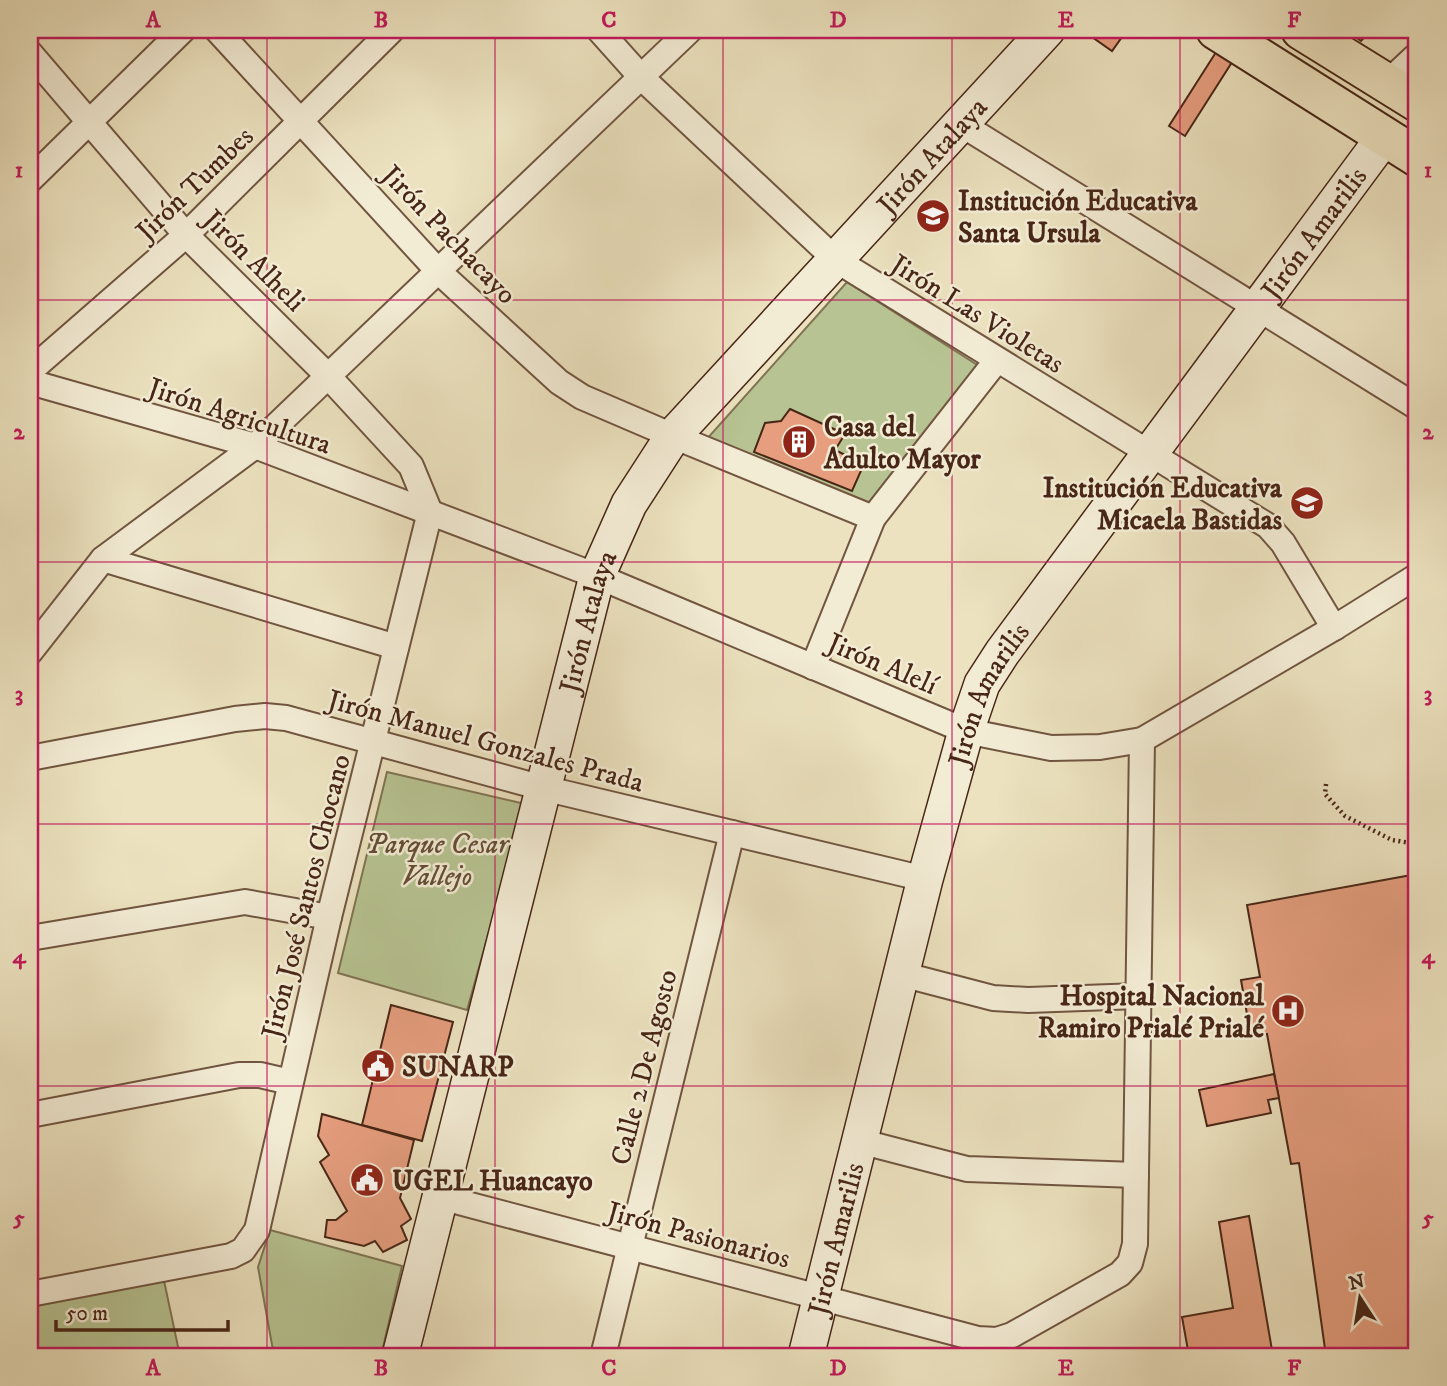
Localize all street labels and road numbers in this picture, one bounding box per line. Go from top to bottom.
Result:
street label: Jirón Atalaya [868,90,995,224]
street label: Jirón Tumbes [127,119,261,251]
street label: Jirón Pachacayo [372,156,524,312]
street label: Jirón Amarilis [1252,160,1375,309]
street label: Jirón Alheli [193,200,312,320]
street label: Jirón Las Violetas [881,245,1071,382]
street label: Jirón Agricultura [141,369,336,462]
street label: Jirón Atalaya [551,545,625,700]
street label: Jirón Amarilis [940,616,1038,773]
street label: Jirón Alelí [820,624,944,704]
street label: Jirón Manuel Gonzales Prada [321,682,647,801]
street label: Jirón José Santos Chocano [253,751,359,1045]
street label: Calle 2 De Agosto [603,966,686,1169]
street label: Jirón Amarilis [800,1159,873,1322]
street label: Jirón Pasionarios [600,1193,794,1277]

